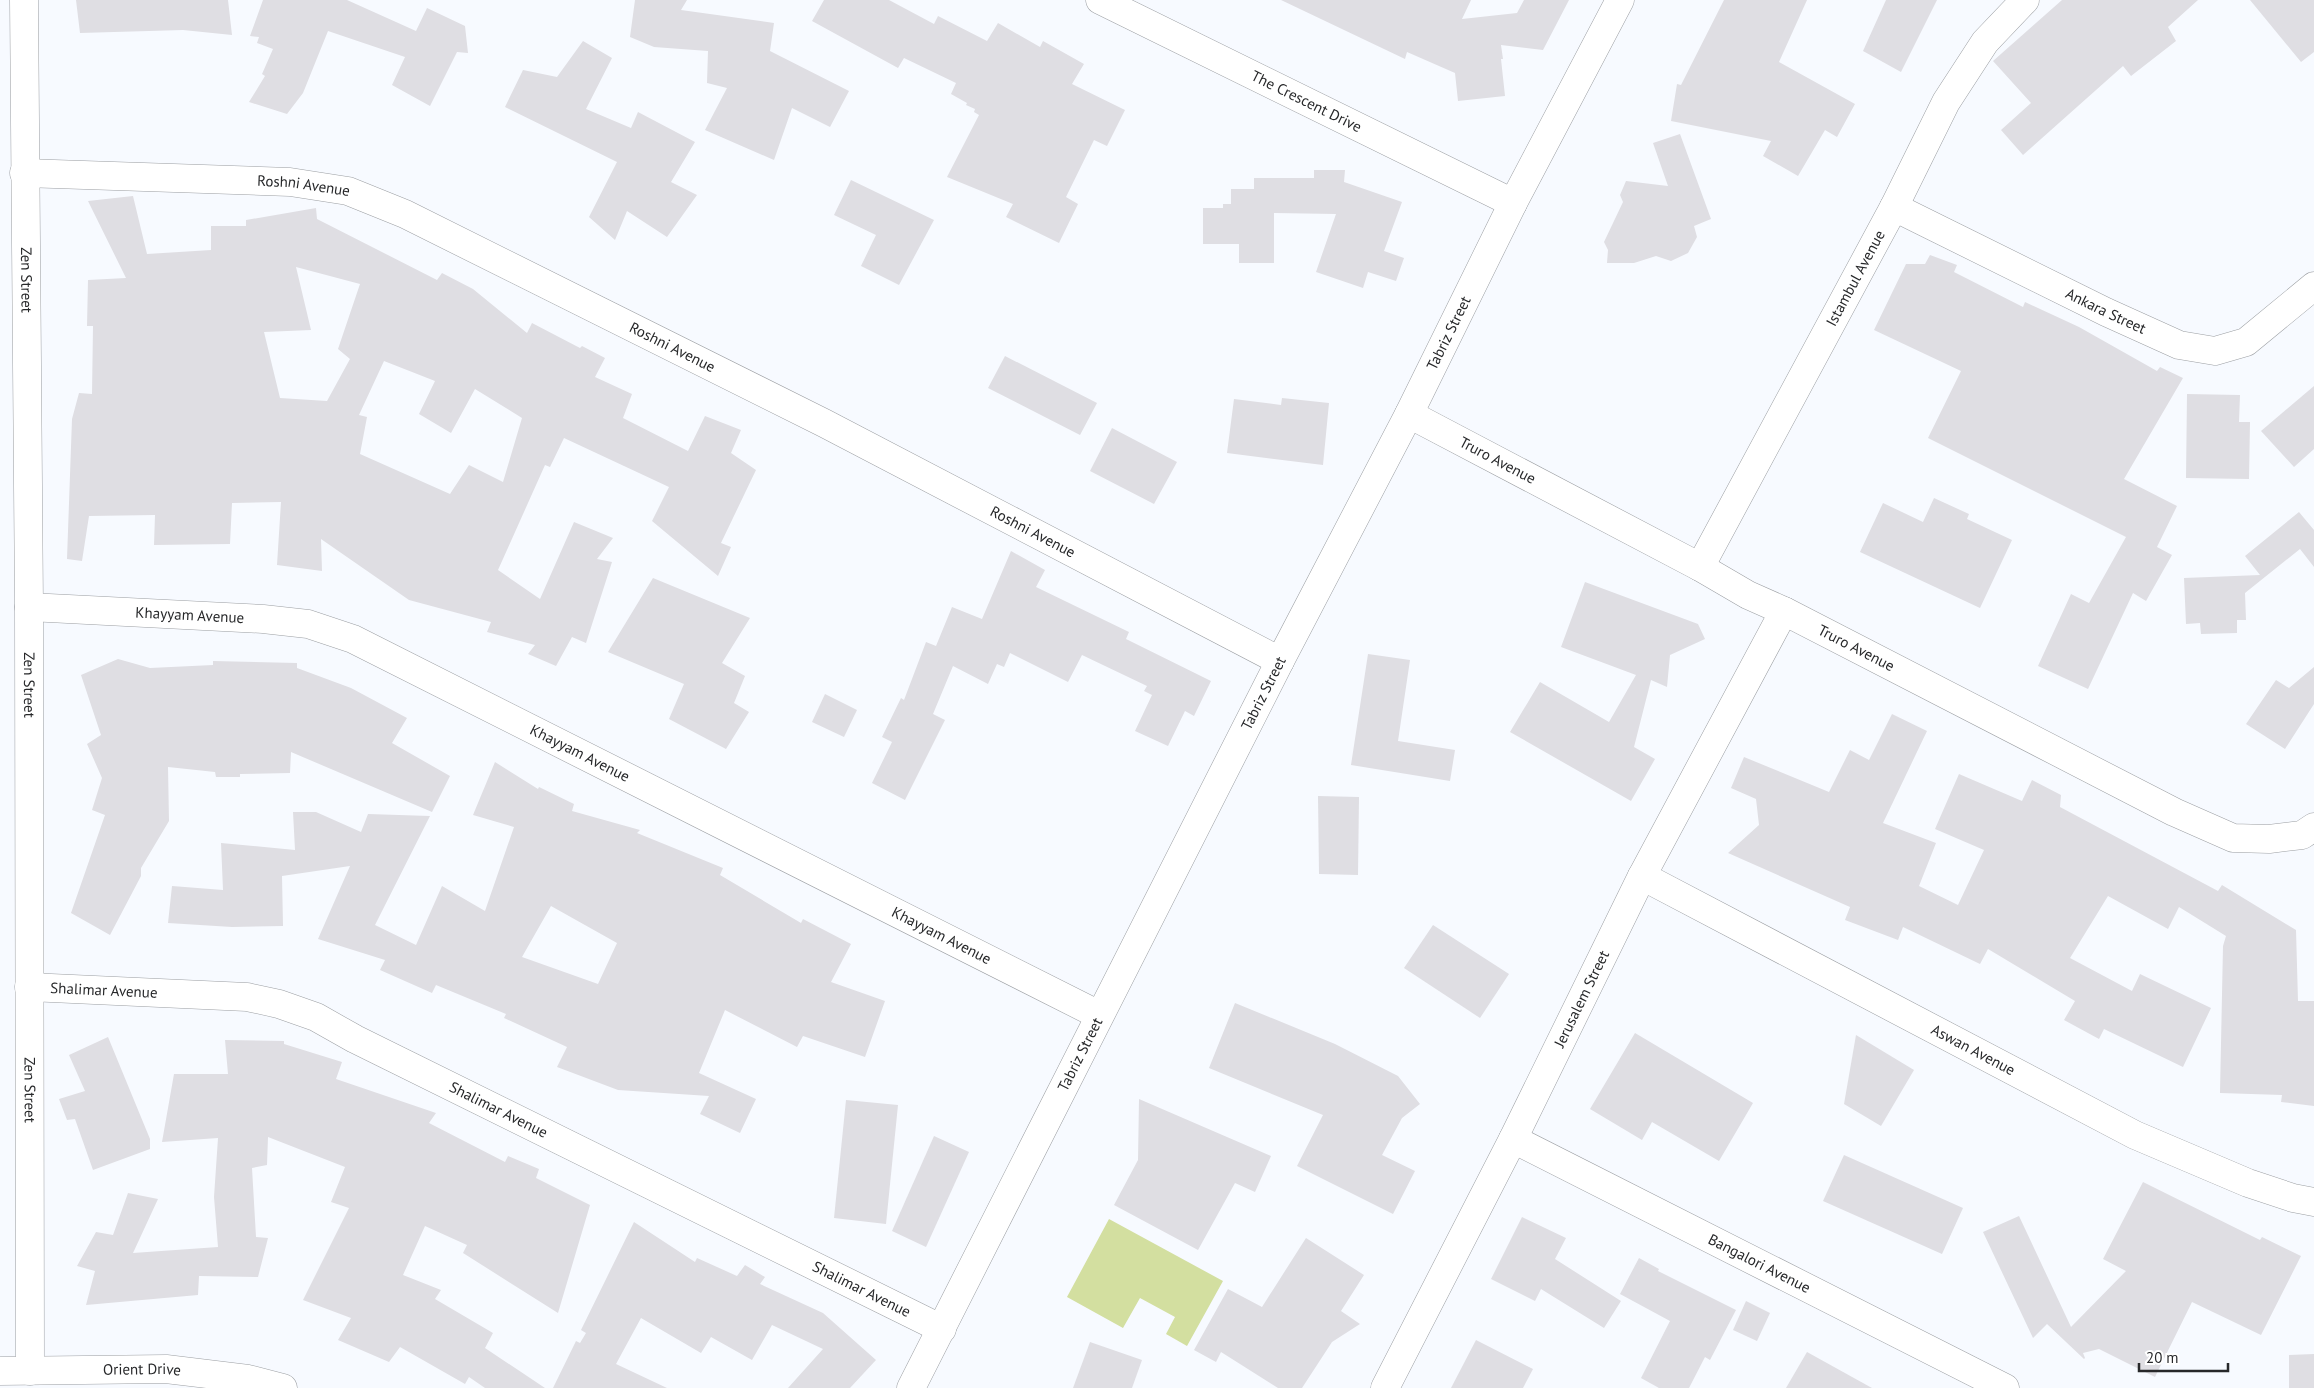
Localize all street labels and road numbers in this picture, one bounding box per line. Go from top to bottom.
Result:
street label: The Crescent Drive [1248,66,1365,136]
street label: Roshni Avenue [257,171,351,200]
street label: Istambul Avenue [1822,227,1889,329]
street label: Zen Street [17,247,37,313]
street label: Ankara Street [2063,284,2149,338]
street label: Tabriz Street [1422,293,1475,373]
street label: Roshni Avenue [626,318,719,376]
street label: Truro Avenue [1456,432,1539,488]
street label: Roshni Avenue [987,501,1079,562]
street label: Khayyam Avenue [135,602,245,627]
street label: Truro Avenue [1815,620,1898,675]
street label: Zen Street [20,652,39,718]
street label: Tabriz Street [1237,653,1290,733]
street label: Khayyam Avenue [527,720,633,786]
street label: Khayyam Avenue [889,902,995,968]
street label: Jerusalem Street [1549,947,1613,1051]
street label: Shalimar Avenue [50,978,158,1002]
street label: Tabriz Street [1053,1014,1106,1094]
street label: Aswan Avenue [1928,1020,2019,1079]
street label: Zen Street [21,1057,40,1123]
street label: Shalimar Avenue [446,1077,551,1142]
street label: Bangalori Avenue [1705,1229,1814,1297]
street label: Shalimar Avenue [810,1257,914,1321]
street label: Orient Drive [103,1359,182,1380]

